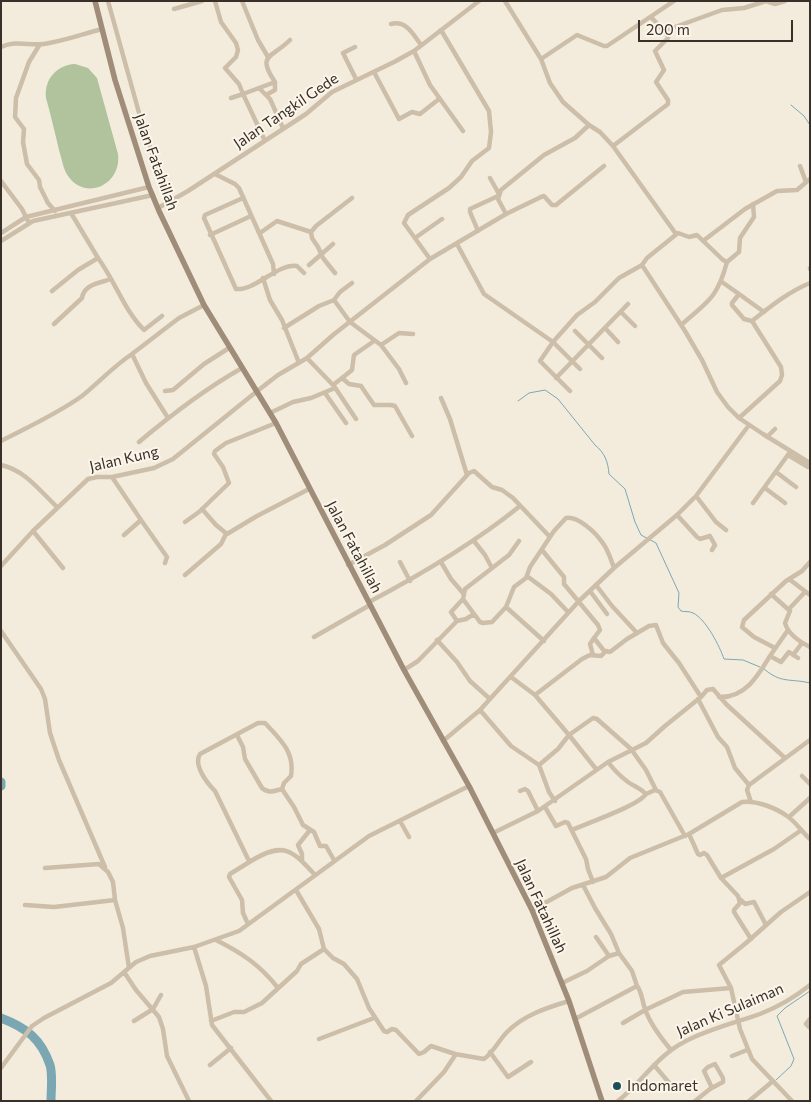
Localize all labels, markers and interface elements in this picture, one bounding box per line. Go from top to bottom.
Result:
scale bar [641,10,796,42]
text: 200 m [646,20,690,38]
street label: Jalan Tangkil Gede [230,69,342,153]
street label: Jalan Fatahillah [130,111,182,213]
street label: Jalan Kung [88,442,160,476]
street label: Jalan Fatahillah [322,498,386,596]
street label: Jalan Fatahillah [511,856,571,956]
street label: Jalan Ki Sulaiman [674,979,786,1041]
place label: Indomaret [627,1077,698,1095]
marker: Indomaret [611,1080,623,1092]

